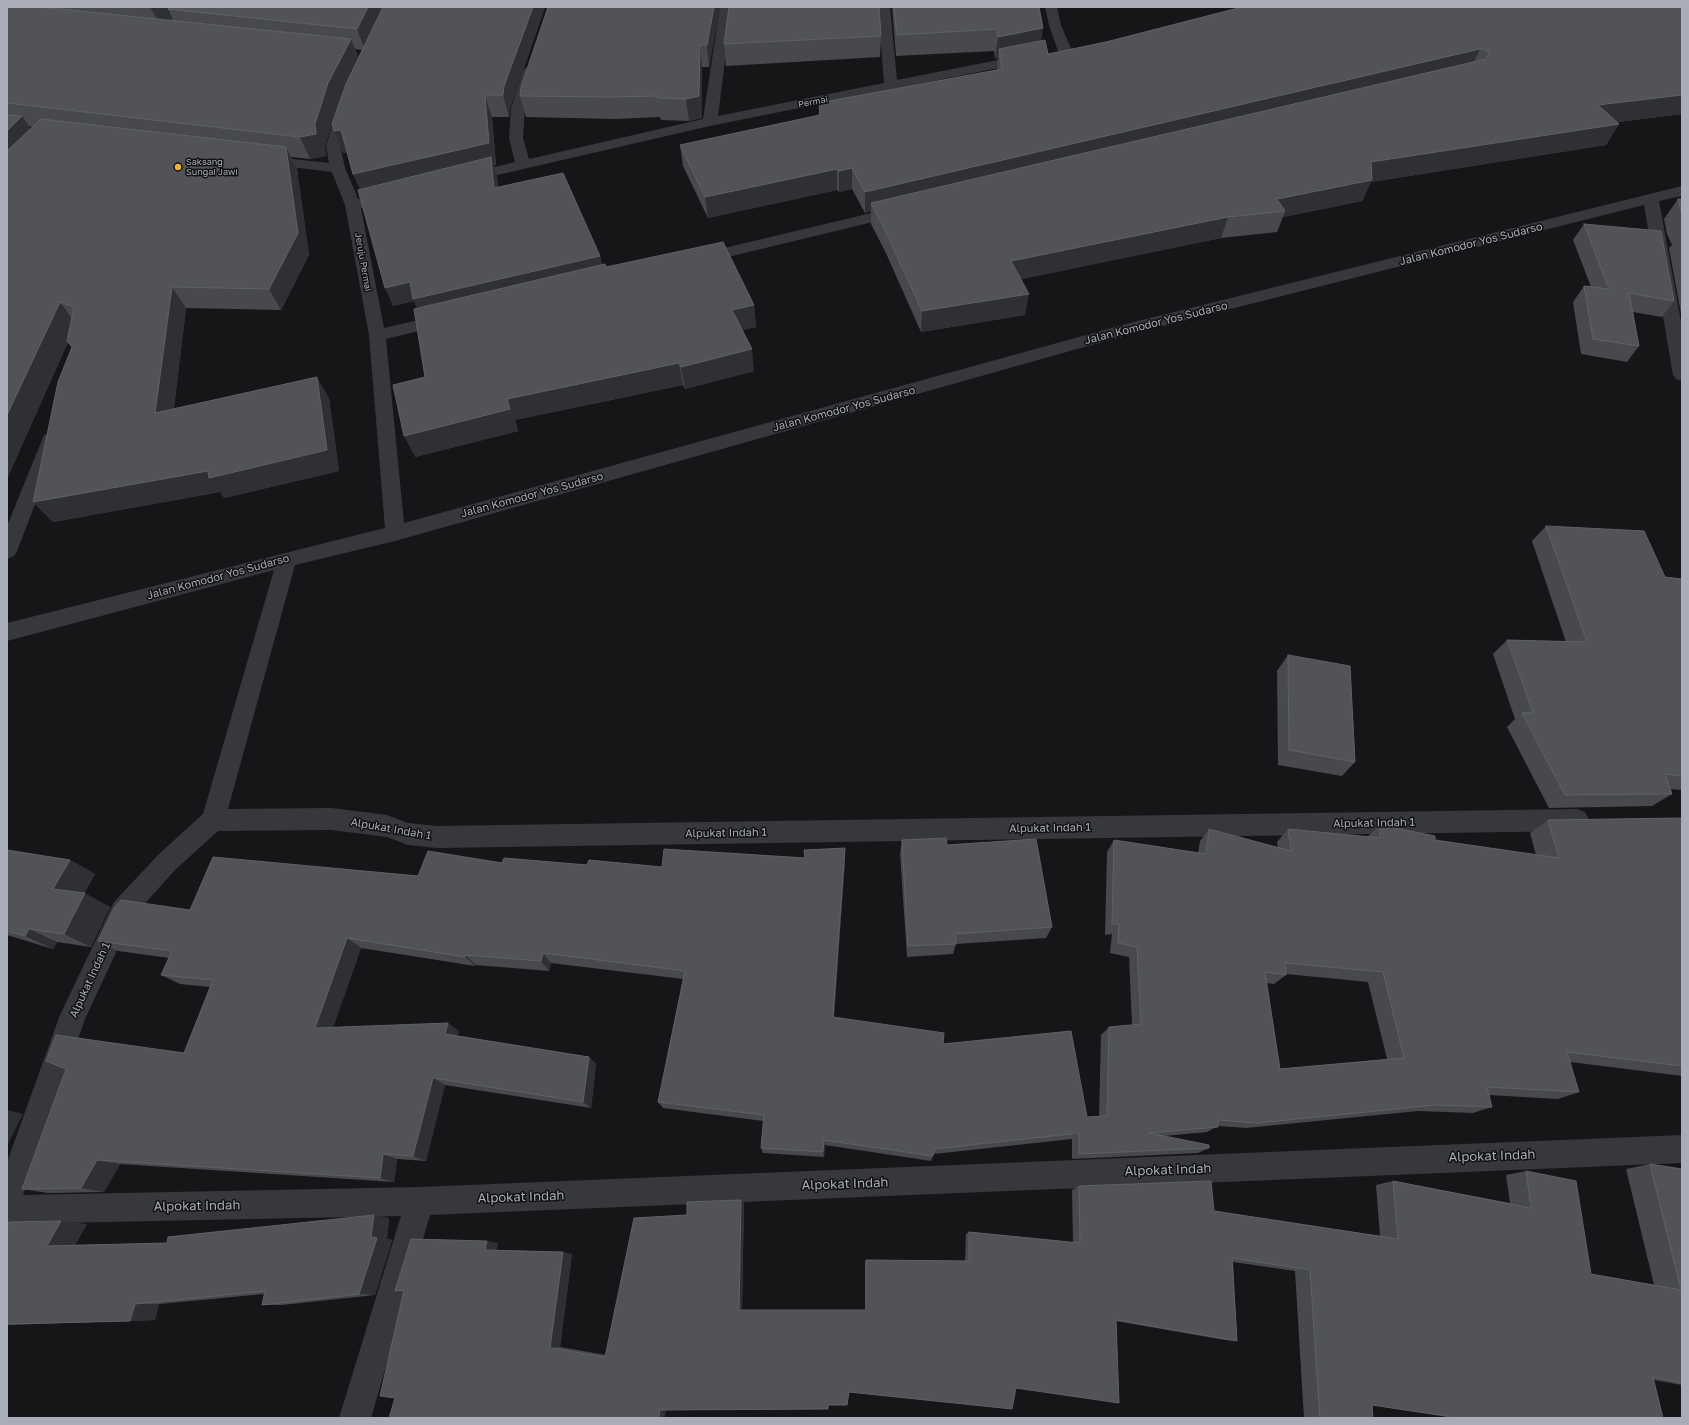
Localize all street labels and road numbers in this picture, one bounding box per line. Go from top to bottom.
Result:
street label: Permai [797,94,829,110]
street label: Jalan Komodor Yos Sudarso [1398,220,1544,268]
street label: Jeruju Permai [353,232,373,292]
street label: Jalan Komodor Yos Sudarso [1083,299,1229,347]
street label: Jalan Komodor Yos Sudarso [771,384,917,434]
street label: Jalan Komodor Yos Sudarso [459,470,605,520]
street label: Jalan Komodor Yos Sudarso [145,552,291,602]
street label: Alpukat Indah 1 [350,815,432,843]
street label: Alpukat Indah 1 [1333,816,1415,830]
street label: Alpukat Indah 1 [1009,821,1091,835]
street label: Alpukat Indah 1 [685,826,767,840]
street label: Alpukat Indah 1 [67,940,113,1020]
street label: Alpokat Indah [1448,1147,1536,1165]
street label: Alpokat Indah [1124,1161,1212,1179]
street label: Alpokat Indah [801,1175,889,1193]
street label: Alpokat Indah [477,1188,565,1206]
street label: Alpokat Indah [154,1197,240,1215]

